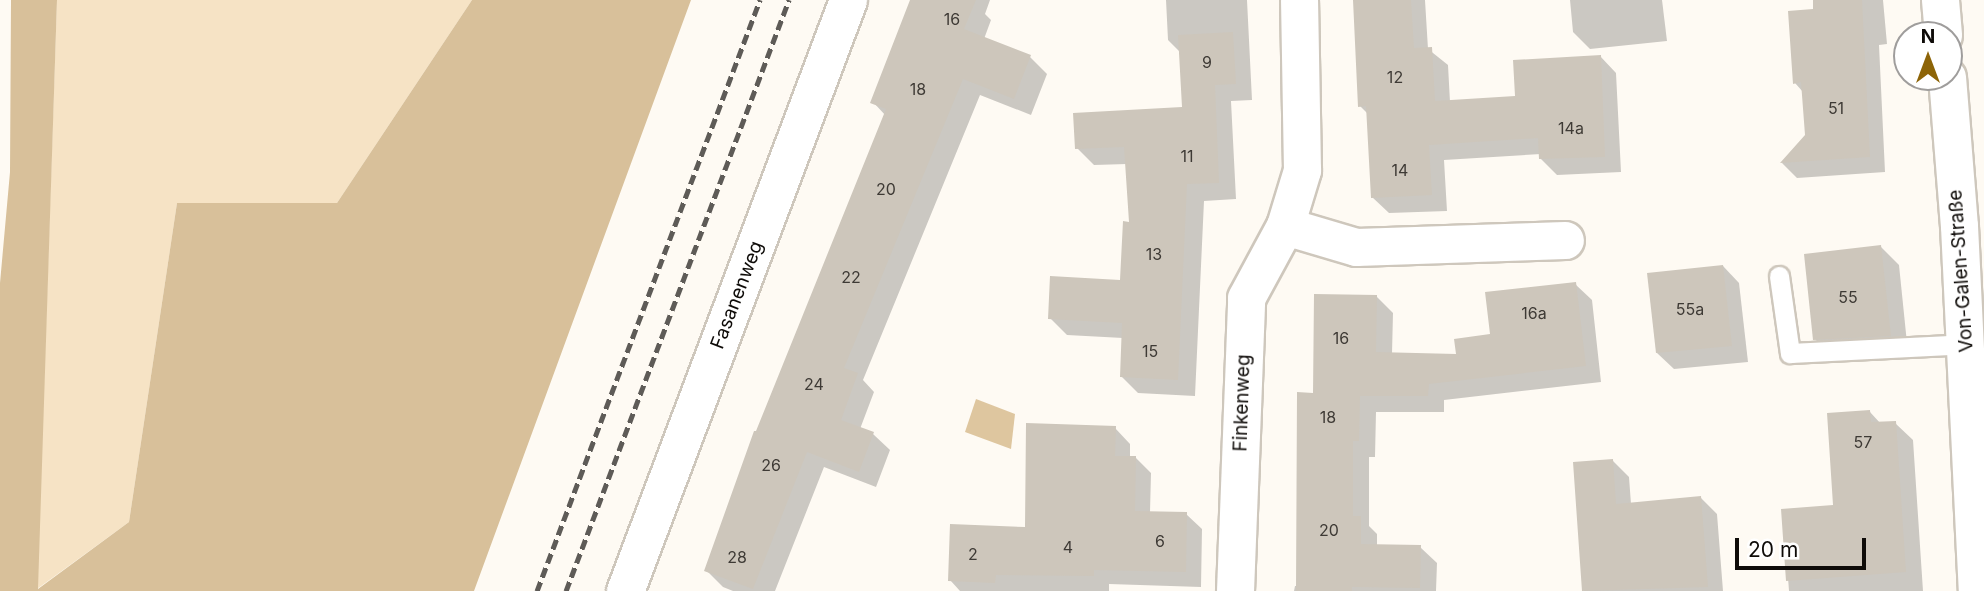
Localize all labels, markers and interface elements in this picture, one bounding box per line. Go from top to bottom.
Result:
house number: 16 [944,9,960,29]
north arrow [1893,21,1963,91]
text: N [1921,25,1935,48]
house number: 9 [1202,52,1212,72]
house number: 12 [1387,67,1403,87]
house number: 18 [910,79,926,99]
house number: 51 [1828,98,1844,118]
house number: 14a [1558,118,1584,138]
house number: 11 [1180,146,1194,166]
house number: 14 [1392,160,1408,180]
house number: 20 [876,179,896,199]
street label: Von-Galen-Straße [1944,189,1978,353]
street label: Fasanenweg [706,238,768,352]
house number: 13 [1146,244,1162,264]
house number: 22 [841,267,861,287]
house number: 55 [1838,287,1858,307]
house number: 55a [1676,299,1704,319]
house number: 16a [1521,303,1547,323]
house number: 16 [1333,328,1349,348]
house number: 15 [1142,341,1158,361]
street label: Finkenweg [1229,354,1255,452]
house number: 24 [804,374,824,394]
house number: 18 [1320,407,1336,427]
house number: 57 [1854,432,1872,452]
house number: 26 [761,455,781,475]
house number: 20 [1319,520,1339,540]
scale bar [1739,524,1870,568]
house number: 6 [1155,531,1165,551]
house number: 4 [1063,537,1073,557]
text: 20 m [1748,537,1798,562]
house number: 2 [968,544,978,564]
house number: 28 [727,547,747,567]

